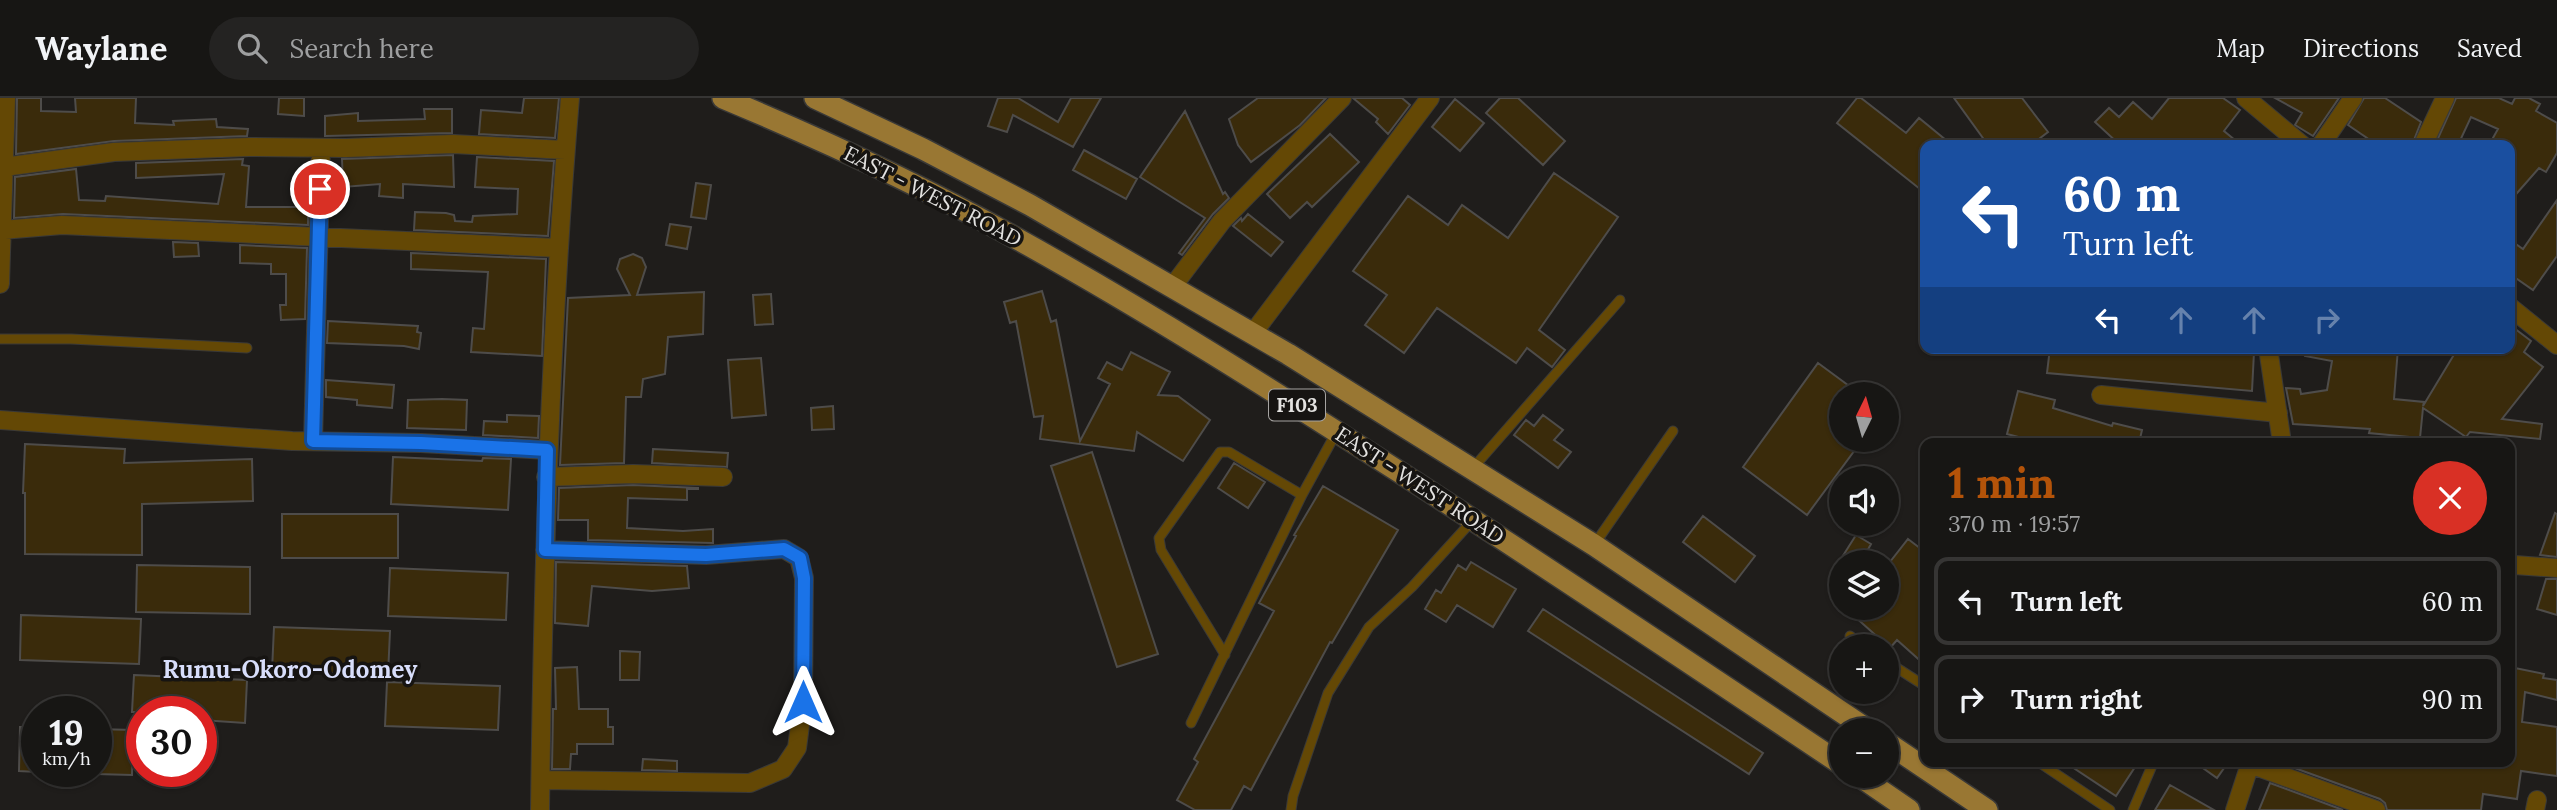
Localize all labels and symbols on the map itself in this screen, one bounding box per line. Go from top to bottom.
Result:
street label: EAST - WEST ROAD [840,139,1026,253]
pin [290,159,350,219]
north arrow [1829,382,1899,452]
road number: F103 [1269,390,1325,420]
street label: EAST - WEST ROAD [1330,420,1510,550]
district label: Rumu-Okoro-Odomey [162,654,418,685]
position arrow [766,665,840,739]
speed limit sign: 30 [126,696,217,787]

